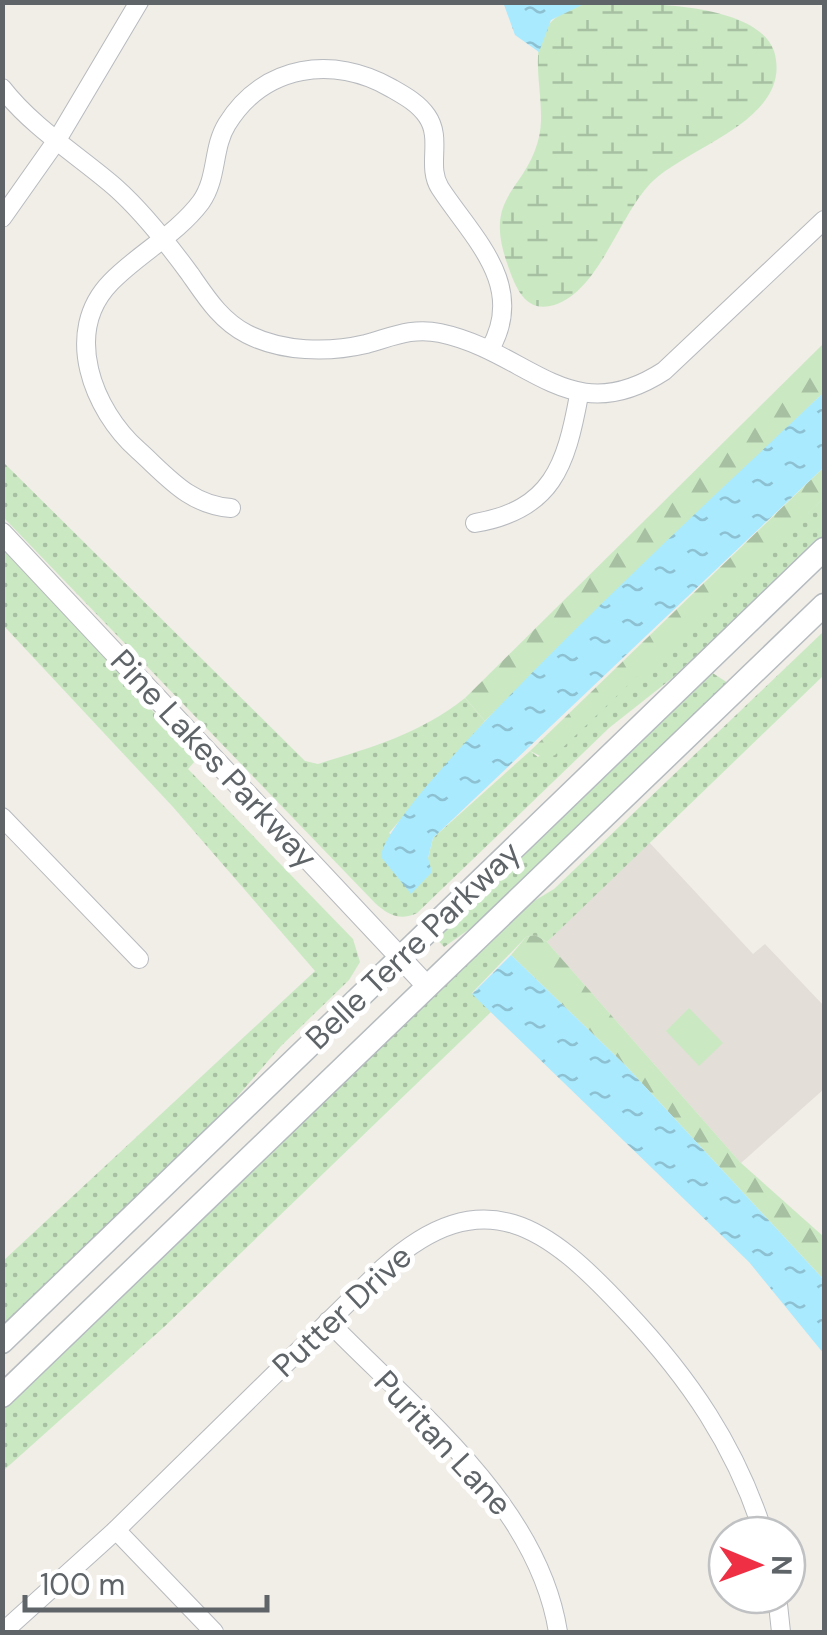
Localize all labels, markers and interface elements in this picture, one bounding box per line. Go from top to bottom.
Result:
street label: Pine Lakes Parkway [101,640,327,878]
street label: Belle Terre Parkway [297,831,530,1058]
street label: Putter Drive [263,1236,421,1386]
street label: Puritan Lane [365,1361,521,1525]
north arrow [707,1515,807,1615]
scale bar [25,1550,268,1612]
text: N [763,1555,800,1576]
text: 100 m [40,1565,125,1604]

